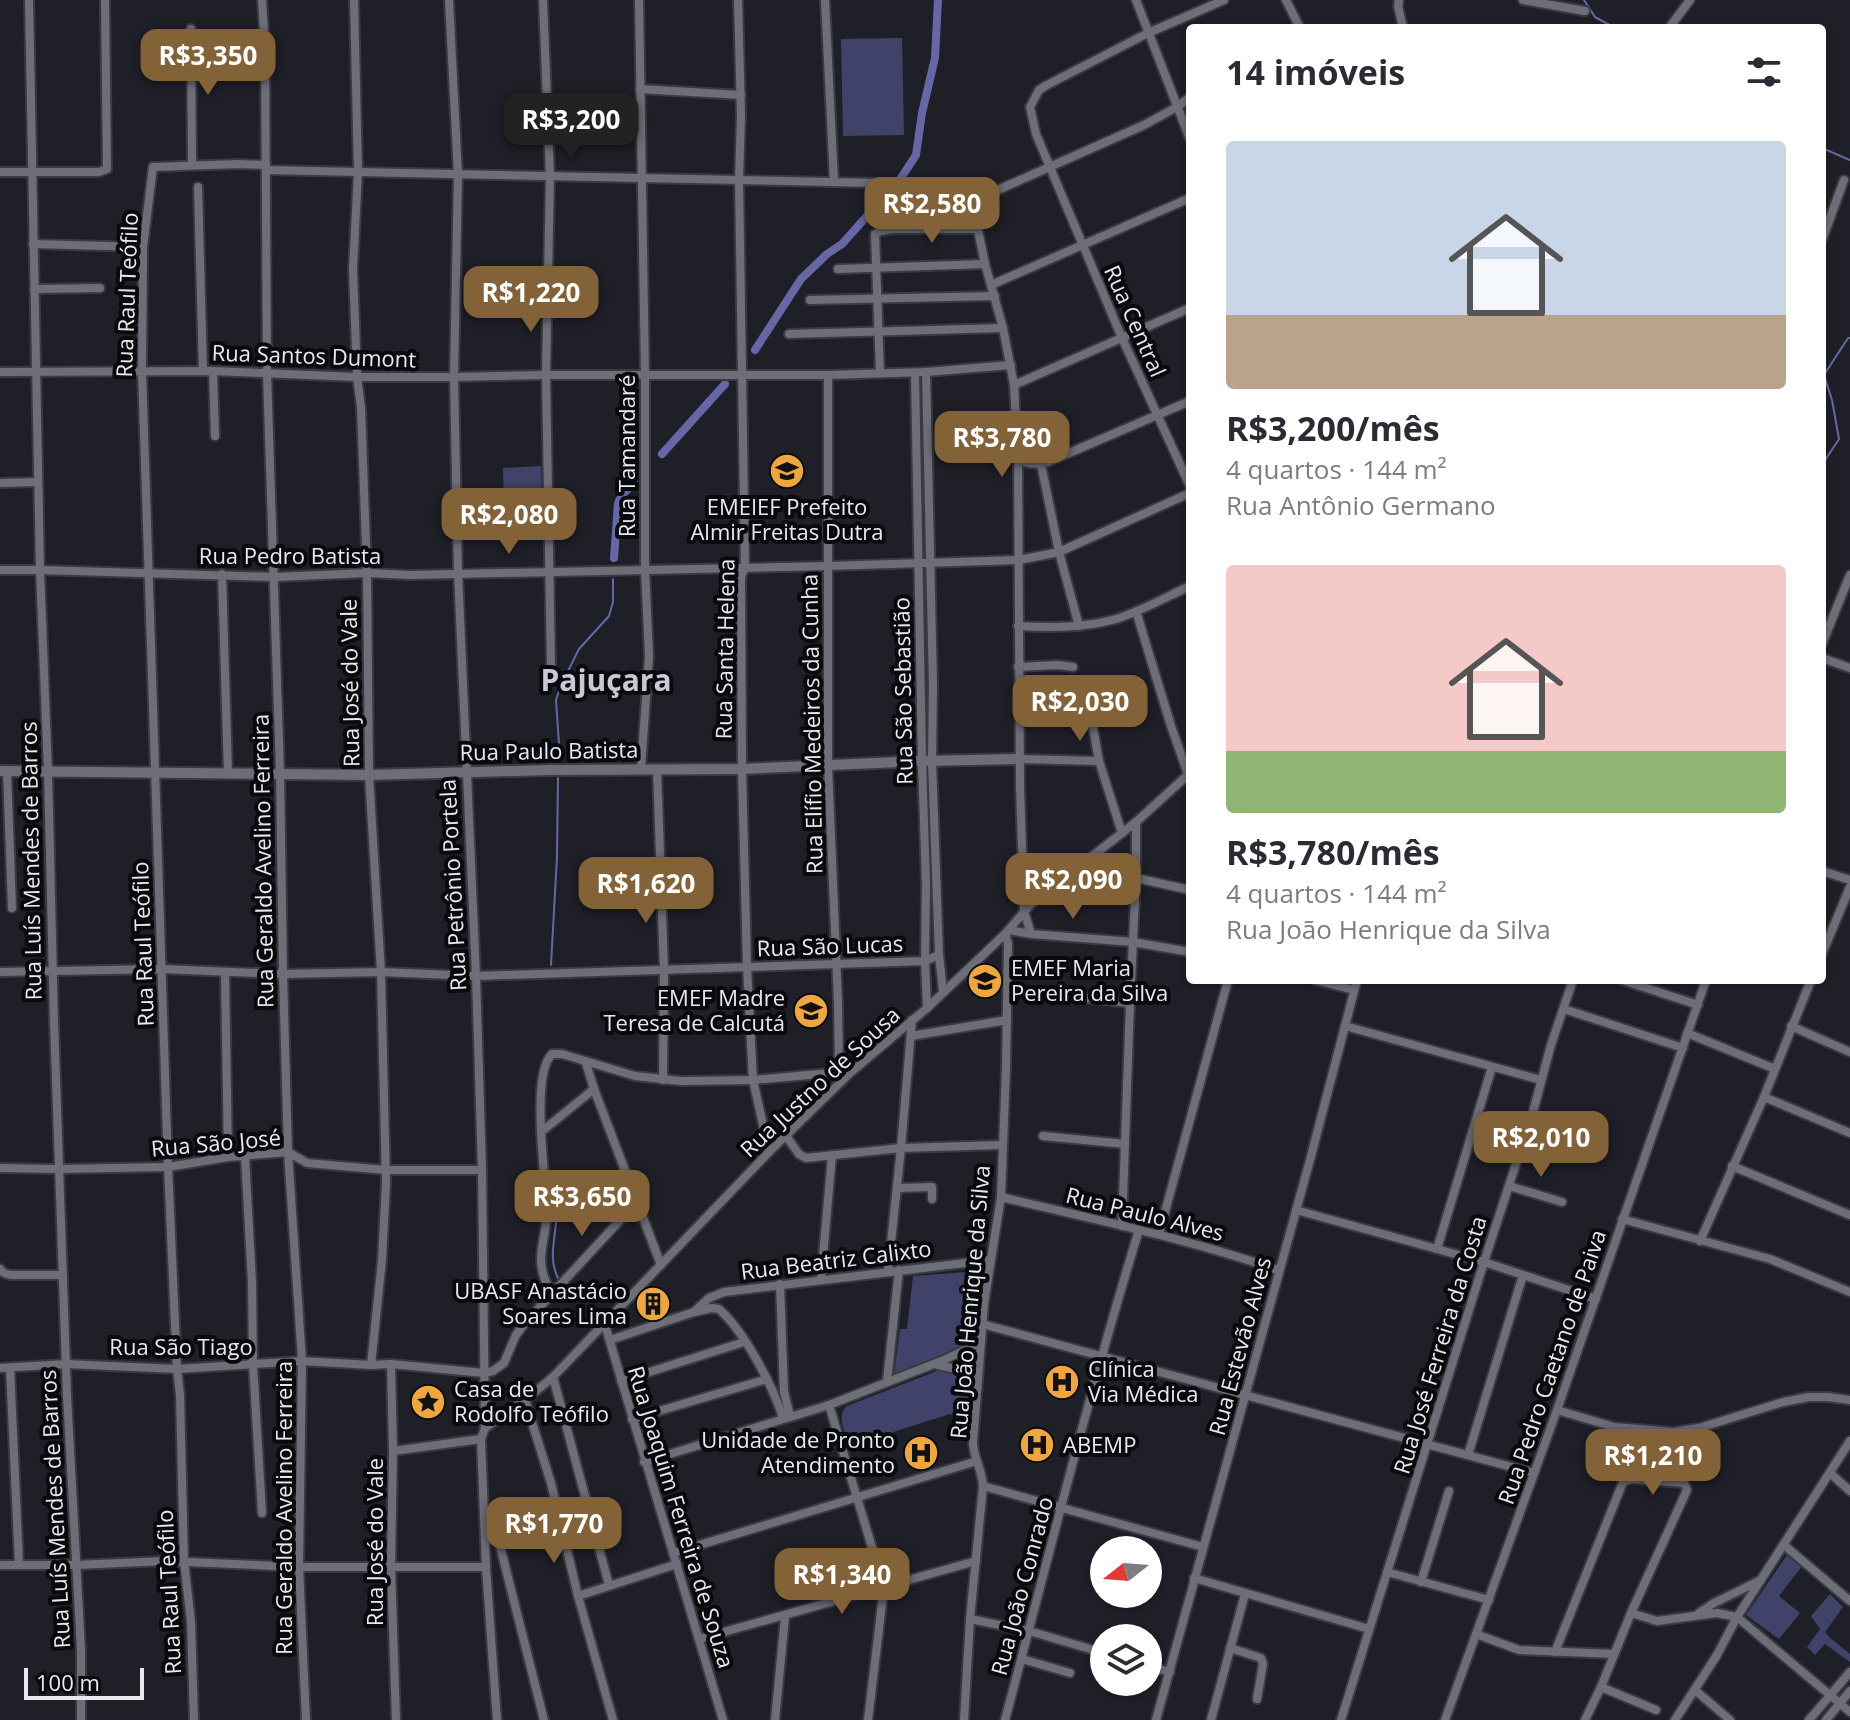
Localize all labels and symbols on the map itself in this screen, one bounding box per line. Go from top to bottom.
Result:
pin: R$3,350 [134,29,282,97]
pin: R$3,200 [497,93,645,161]
pin: R$2,580 [858,177,1006,245]
street label: Rua Raul Teófilo [108,212,144,378]
street label: Rua Central [1098,260,1174,381]
pin: R$1,220 [457,266,605,334]
street label: Rua Santos Dumont [211,336,417,374]
street label: Rua Tamandaré [611,375,641,537]
pin: R$3,780 [928,411,1076,479]
school or university icon: EMEIEF Prefeito Almir Freitas Dutra [768,452,806,490]
pin: R$2,080 [435,488,583,556]
place label: EMEIEF Prefeito Almir Freitas Dutra [690,491,884,546]
street label: Rua Pedro Batista [199,540,381,570]
street label: Rua Santa Helena [707,558,741,740]
street label: Rua Elífio Medeiros da Cunha [793,574,829,874]
street label: Rua São Sebastião [885,597,919,785]
street label: Rua José do Vale [333,599,365,767]
district label: Pajuçara [540,659,672,700]
pin: R$2,030 [1006,675,1154,743]
street label: Rua Geraldo Avelino Ferreira [244,714,280,1008]
street label: Rua Luís Mendes de Barros [13,721,47,1001]
street label: Rua Paulo Batista [459,733,639,767]
street label: Rua Petrônio Portela [431,778,473,992]
pin: R$2,090 [999,853,1147,921]
pin: R$1,620 [572,857,720,925]
street label: Rua Raul Teófilo [124,861,160,1027]
street label: Rua São Lucas [756,927,904,963]
place label: EMEF Maria Pereira da Silva [1011,952,1168,1007]
school or university icon: EMEF Maria Pereira da Silva [966,962,1004,1000]
place label: EMEF Madre Teresa de Calcutá [604,982,785,1037]
school or university icon: EMEF Madre Teresa de Calcutá [792,992,830,1030]
street label: Rua Justno de Sousa [733,999,906,1163]
pin: R$2,010 [1467,1111,1615,1179]
street label: Rua São José [150,1121,282,1163]
street label: Rua João Henrique da Silva [942,1164,996,1440]
pin: R$3,650 [508,1170,656,1238]
street label: Rua Paulo Alves [1063,1179,1227,1247]
street label: Rua José Ferreira da Costa [1385,1212,1493,1477]
street label: Rua Pedro Caetano de Paiva [1490,1225,1612,1508]
street label: Rua Beatriz Calixto [739,1232,933,1286]
street label: Rua Estevão Alves [1201,1253,1277,1438]
place label: UBASF Anastácio Soares Lima [454,1275,627,1330]
building icon: UBASF Anastácio Soares Lima [634,1285,672,1323]
street label: Rua São Tiago [109,1331,253,1361]
place label: Clínica Via Médica [1088,1353,1199,1408]
street label: Rua Geraldo Avelino Ferreira [268,1361,298,1655]
street label: Rua Joaquim Ferreira de Souza [622,1362,742,1671]
hospital icon: Clínica Via Médica [1043,1363,1081,1401]
street label: Rua Luís Mendes de Barros [32,1369,76,1649]
place label: Casa de Rodolfo Teófilo [454,1373,609,1428]
place icon: Casa de Rodolfo Teófilo [409,1383,447,1421]
place label: Unidade de Pronto Atendimento [701,1424,895,1479]
hospital icon: ABEMP [1018,1426,1056,1464]
place label: ABEMP [1063,1429,1136,1459]
pin: R$1,210 [1579,1429,1727,1497]
hospital icon: Unidade de Pronto Atendimento [902,1434,940,1472]
street label: Rua José do Vale [359,1458,389,1626]
street label: Rua João Conrado [983,1493,1059,1678]
pin: R$1,770 [480,1497,628,1565]
street label: Rua Raul Teófilo [149,1509,187,1675]
north arrow [1090,1536,1162,1608]
pin: R$1,340 [768,1548,916,1616]
scale bar [24,1664,144,1700]

